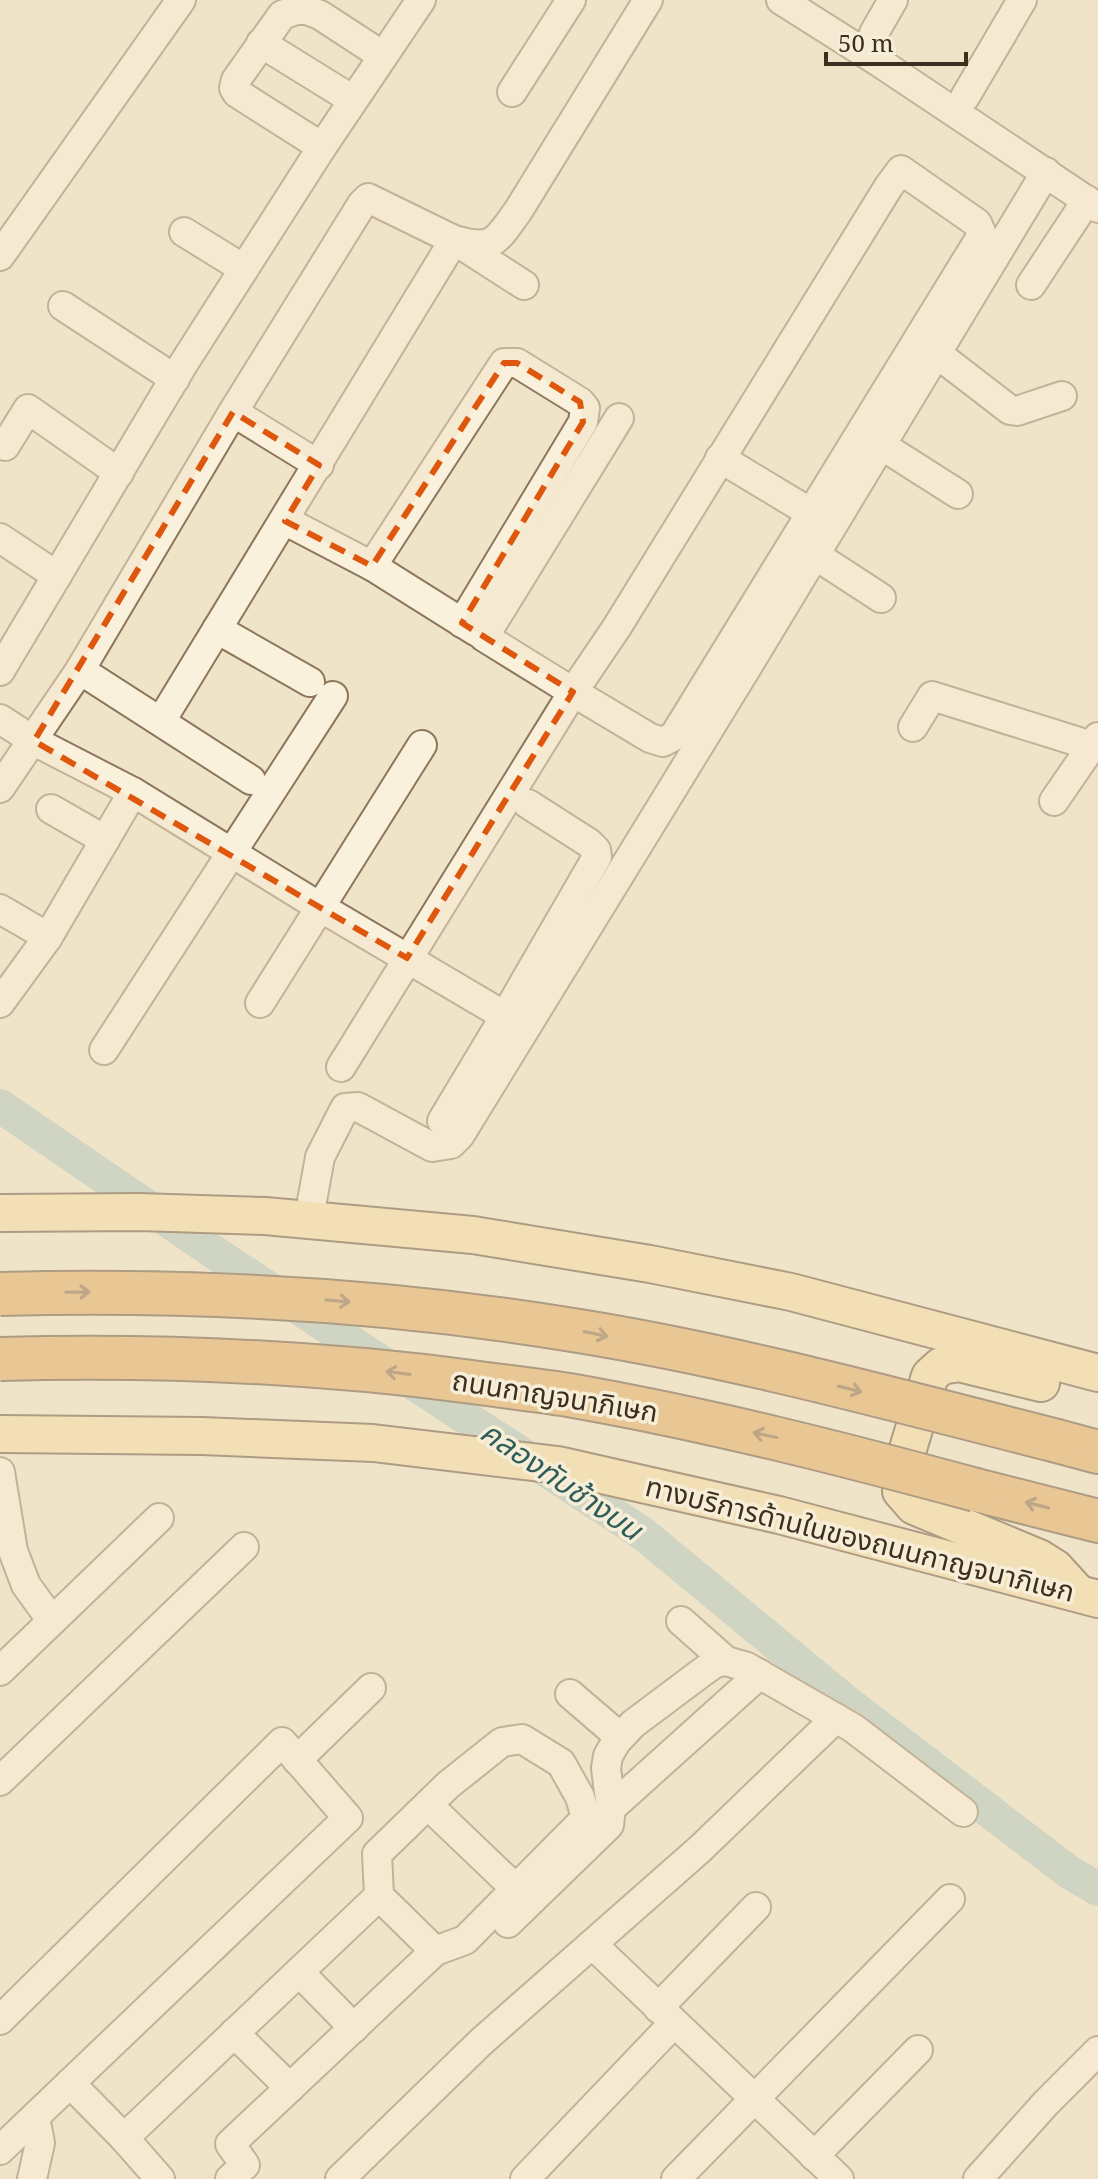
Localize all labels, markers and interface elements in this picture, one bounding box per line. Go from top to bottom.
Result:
scale bar [826,16,966,66]
text: 50 m [838,26,894,59]
one-way arrow [64,1284,91,1300]
one-way arrow [324,1294,351,1309]
one-way arrow [582,1327,608,1342]
street label: ถนนกาญจนาภิเษก [450,1360,661,1430]
one-way arrow [385,1365,412,1380]
one-way arrow [836,1382,862,1397]
water label: คลองทับช้างบน [473,1411,652,1550]
one-way arrow [753,1427,778,1442]
street label: ทางบริการด้านในของถนนกาญจนาภิเษก [642,1466,1079,1610]
one-way arrow [1024,1497,1050,1512]

